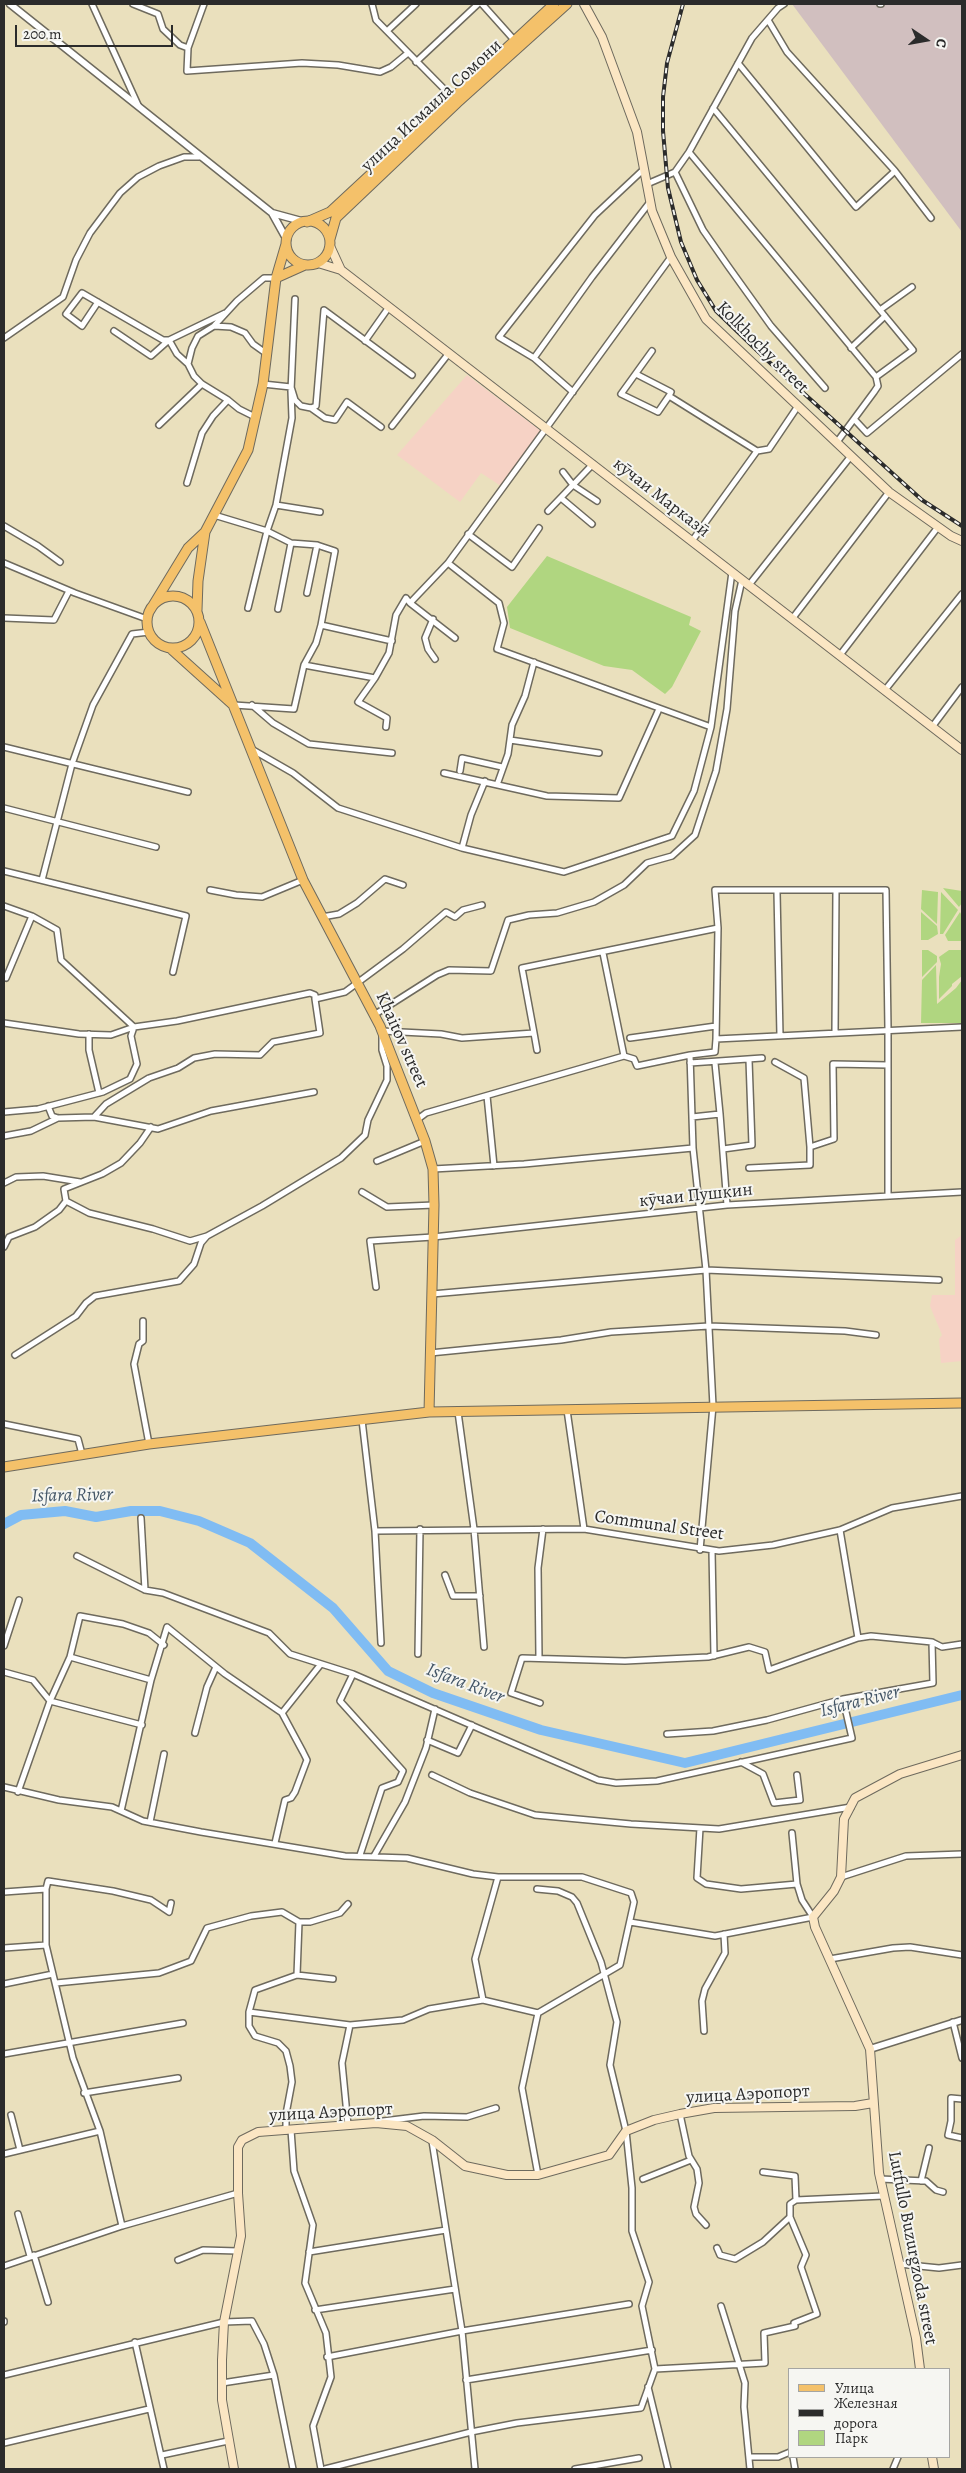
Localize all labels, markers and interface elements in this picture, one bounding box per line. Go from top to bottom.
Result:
scale bar [18,15,175,47]
north arrow [901,15,951,65]
text: 200 m [23,24,62,44]
street label: улица Исмаила Сомони [357,35,507,177]
text: С [931,37,951,49]
street label: Kolkhochy street [711,297,813,399]
street label: кӯчаи Марказӣ [608,454,714,542]
street label: Khaitov street [370,989,432,1091]
street label: кӯчаи Пушкин [638,1179,754,1213]
water label: Isfara River [31,1484,113,1508]
street label: Communal Street [593,1506,725,1546]
water label: Isfara River [423,1659,507,1709]
water label: Isfara River [818,1681,902,1723]
street label: улица Аэропорт [686,2081,810,2109]
street label: улица Аэропорт [269,2099,393,2127]
street label: Lutfullo Buzurgzoda street [883,2149,941,2347]
legend [788,2368,951,2458]
text: Улица [835,2378,874,2398]
text: Железная дорога [834,2393,898,2433]
text: Парк [835,2428,868,2448]

